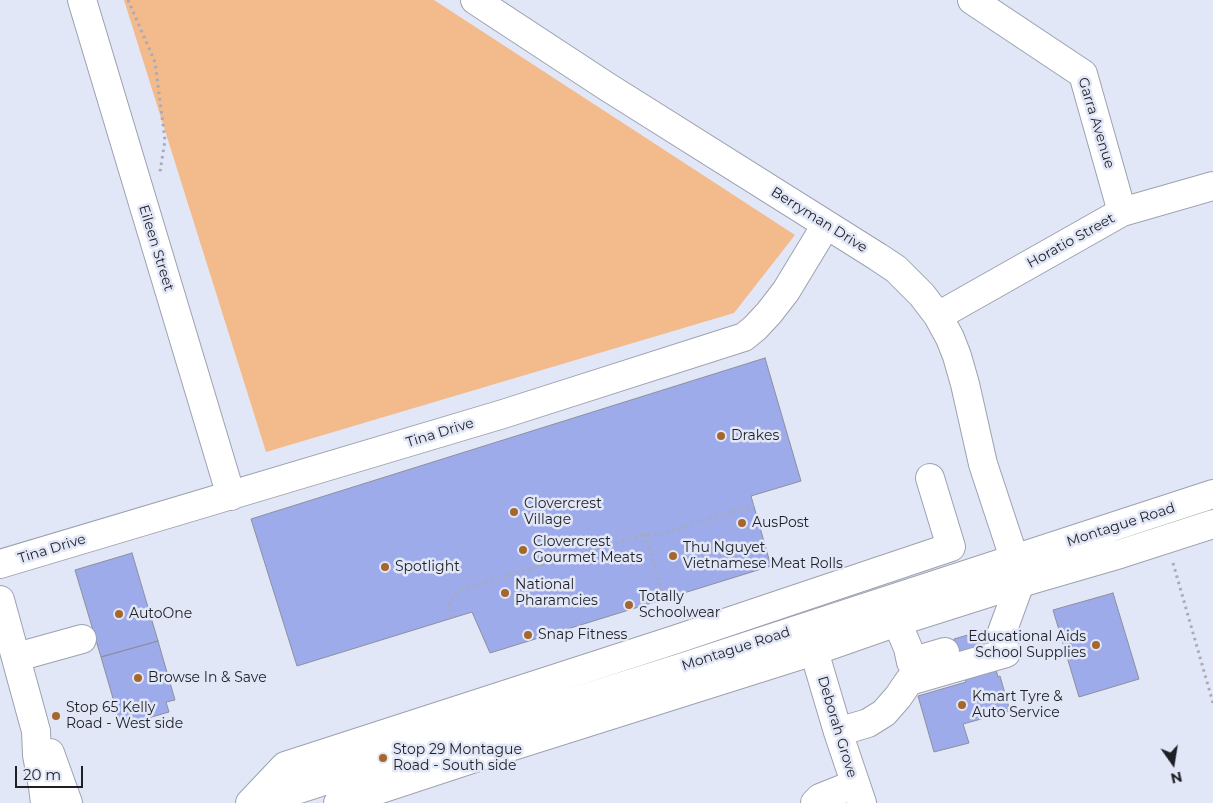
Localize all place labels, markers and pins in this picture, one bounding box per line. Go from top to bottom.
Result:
place label: Drakes [731,428,779,444]
marker: Drakes [715,430,727,442]
place label: Clovercrest Village [524,496,602,528]
marker: Clovercrest Village [508,506,520,518]
place label: AusPost [752,515,809,531]
marker: AusPost [736,517,748,529]
place label: Clovercrest Gourmet Meats [533,534,643,566]
place label: Thu Nguyet Vietnamese Meat Rolls [683,540,843,572]
marker: Clovercrest Gourmet Meats [517,544,529,556]
marker: Thu Nguyet Vietnamese Meat Rolls [667,550,679,562]
place label: Spotlight [395,559,460,575]
marker: Spotlight [379,561,391,573]
place label: National Pharamcies [515,577,598,610]
marker: National Pharamcies [499,587,511,599]
place label: Totally Schoolwear [639,589,720,622]
marker: Totally Schoolwear [623,599,635,611]
place label: AutoOne [129,606,192,622]
marker: AutoOne [113,608,125,620]
place label: Snap Fitness [538,627,627,643]
marker: Snap Fitness [522,629,534,641]
place label: Educational Aids School Supplies [968,629,1086,662]
marker: Educational Aids School Supplies [1090,639,1102,651]
place label: Browse In & Save [148,670,267,686]
marker: Browse In & Save [132,672,144,684]
place label: Kmart Tyre & Auto Service [972,689,1063,722]
marker: Kmart Tyre & Auto Service [956,699,968,711]
place label: Stop 65 Kelly Road - West side [66,700,183,732]
marker: Stop 65 Kelly Road - West side [50,710,62,722]
place label: Stop 29 Montague Road - South side [393,742,522,774]
marker: Stop 29 Montague Road - South side [377,752,389,764]

